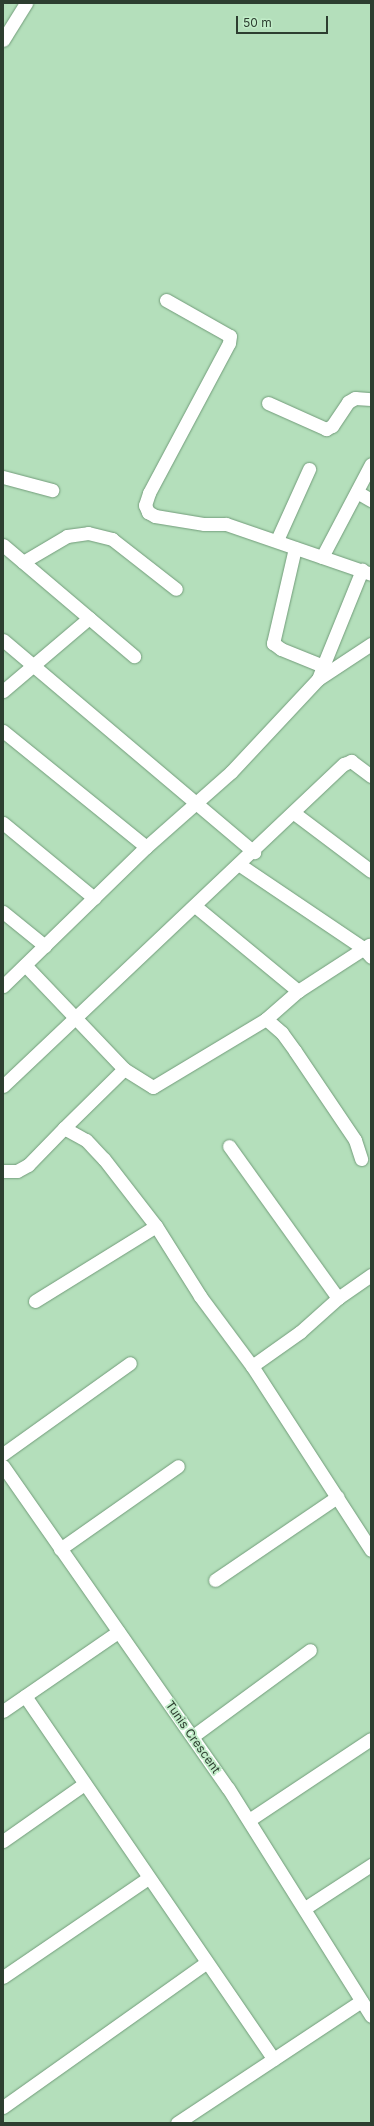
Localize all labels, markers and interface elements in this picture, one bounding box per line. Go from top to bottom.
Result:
scale bar [238,8,330,34]
text: 50 m [243,15,272,30]
street label: Tunis Crescent [163,1698,223,1776]

